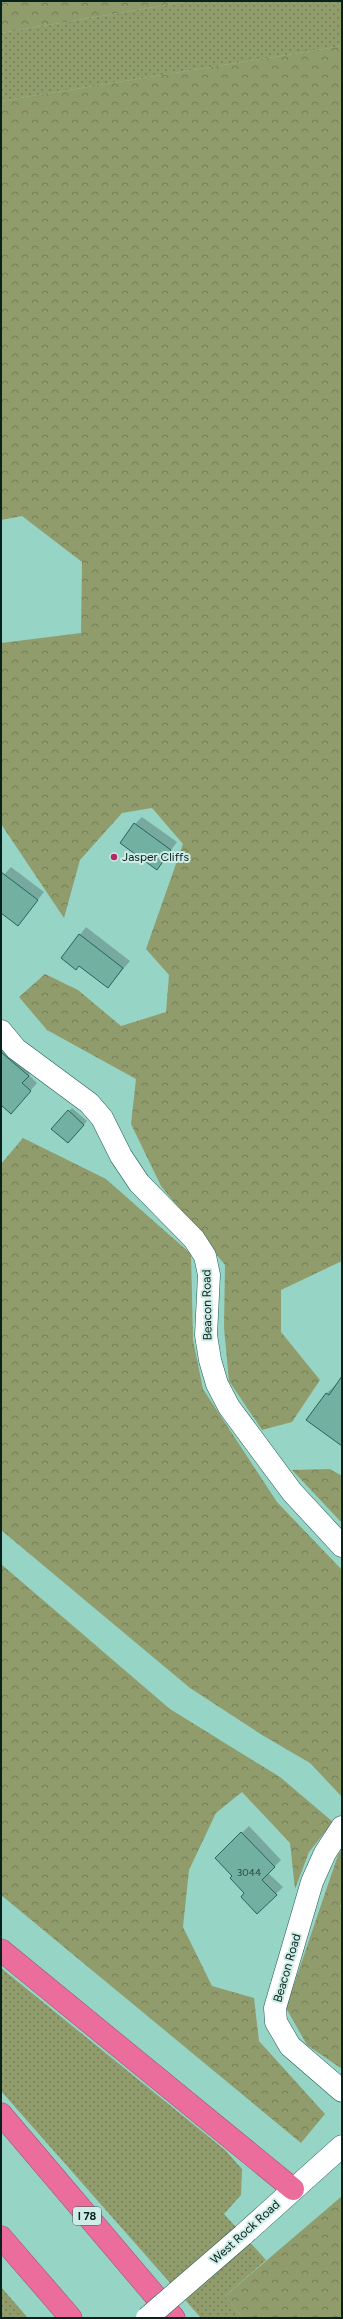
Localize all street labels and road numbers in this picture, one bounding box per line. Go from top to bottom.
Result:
street label: Beacon Road [199,1270,215,1340]
street label: Beacon Road [271,1932,303,2004]
street label: West Rock Road [208,2197,282,2267]
road number: I 78 [73,2207,101,2225]

